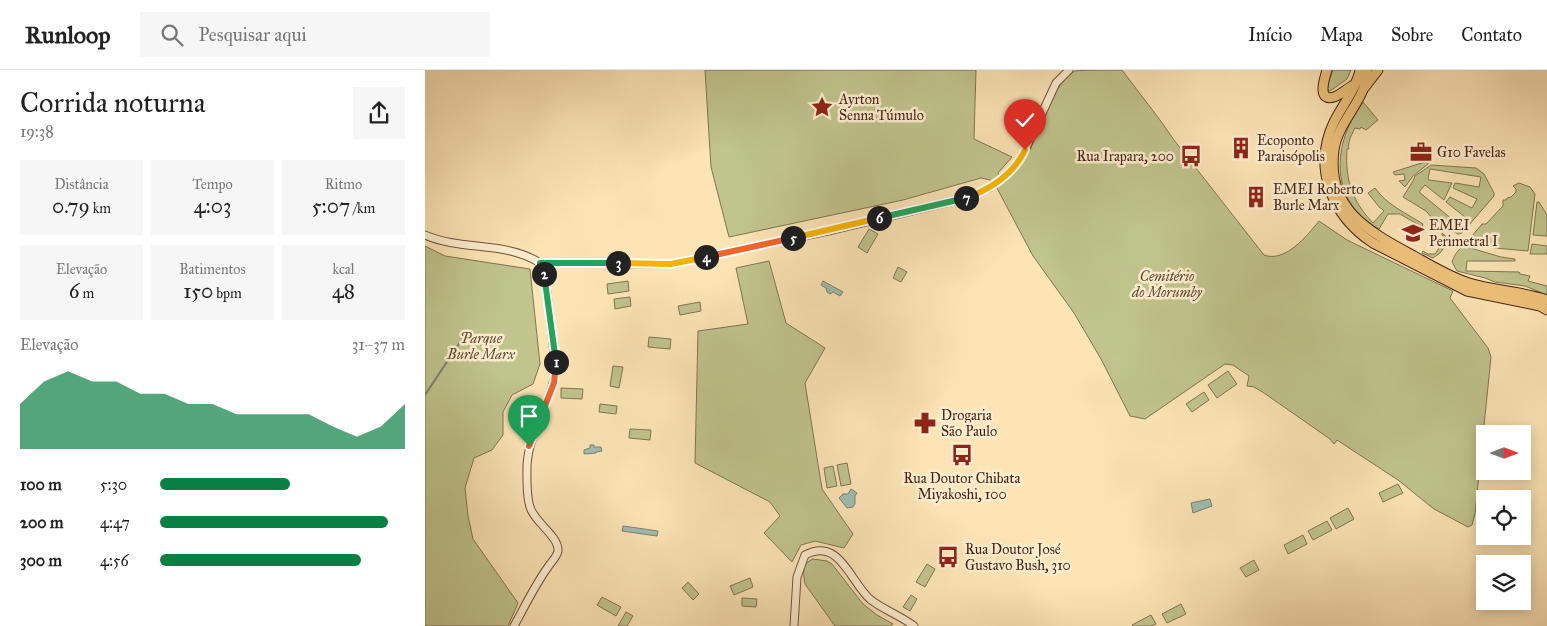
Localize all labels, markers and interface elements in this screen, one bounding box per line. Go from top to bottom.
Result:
search box [140,12,490,57]
text: Runloop [25,20,110,50]
icon: search [158,21,186,49]
text: Pesquisar aqui [198,23,307,46]
text: Início [1248,24,1292,46]
text: Mapa [1320,24,1363,46]
text: Sobre [1391,24,1433,46]
text: Contato [1461,24,1522,46]
text: Corrida noturna [20,85,206,120]
button: share [353,87,405,139]
place label: Ayrton Senna Túmulo [838,91,924,124]
place icon: Ayrton Senna Túmulo [809,94,835,120]
pin [1004,99,1046,150]
icon: check [1011,106,1039,134]
text: 19:38 [20,122,54,141]
place label: Ecoponto Paraisópolis [1257,132,1325,165]
building icon: Ecoponto Paraisópolis [1228,135,1254,161]
office icon: G10 Favelas [1408,139,1434,165]
bus stop icon: Rua Irapara, 200 [1178,143,1204,169]
place label: G10 Favelas [1437,144,1506,161]
place label: Rua Irapara, 200 [1077,148,1174,165]
text: Distância [54,176,109,193]
text: Tempo [192,176,233,193]
text: Ritmo [325,176,362,193]
place label: EMEI Roberto Burle Marx [1273,181,1363,214]
building icon: EMEI Roberto Burle Marx [1243,184,1269,210]
pin: 7 [953,186,979,210]
text: 7 [963,190,970,207]
text: 0.79 [52,193,90,219]
text: 4:03 [194,193,231,219]
text: 5:07 [312,193,350,219]
text: km [90,200,111,217]
text: /km [350,200,375,217]
pin: 6 [867,206,891,230]
text: 6 [876,210,883,227]
place label: EMEI Perimetral I [1429,217,1498,250]
school or university icon: EMEI Perimetral I [1400,220,1426,246]
pin: 5 [781,226,805,250]
text: 5 [790,230,797,247]
pin: 4 [693,244,719,270]
text: 4 [703,249,710,266]
pin: 3 [605,250,631,276]
text: 3 [616,255,621,272]
text: Elevação [56,261,107,278]
text: Batimentos [179,261,246,278]
text: kcal [332,261,355,278]
pin: 2 [531,262,557,286]
text: 2 [541,266,548,283]
park label: Cemitério do Morumby [1131,268,1203,301]
text: 6 [69,278,80,304]
text: 150 [183,278,213,304]
text: 48 [332,278,355,304]
text: m [80,285,94,302]
text: bpm [213,285,242,302]
park label: Parque Burle Marx [446,330,516,363]
text: Elevação [20,335,78,354]
text: 31–37 m [352,335,405,354]
pin: 1 [543,350,569,374]
text: 1 [554,354,559,371]
pin [508,395,550,446]
icon: arrive [515,402,543,430]
place label: Drogaria São Paulo [941,407,997,440]
pharmacy icon: Drogaria São Paulo [912,410,938,436]
north arrow [1476,425,1531,480]
map controls [1476,425,1531,610]
bus stop icon: Rua Doutor Chibata Miyakoshi, 100 [949,442,975,468]
place label: Rua Doutor Chibata Miyakoshi, 100 [904,470,1020,503]
text: 100 m [20,475,62,494]
text: 5:30 [100,475,127,494]
button: locate [1476,490,1531,545]
text: 200 m [20,513,63,532]
text: 4:47 [100,513,130,532]
place label: Rua Doutor José Gustavo Bush, 310 [965,541,1071,574]
bus stop icon: Rua Doutor José Gustavo Bush, 310 [935,544,961,570]
text: 300 m [20,551,62,570]
text: 4:56 [100,551,129,570]
button: layers [1476,555,1531,610]

